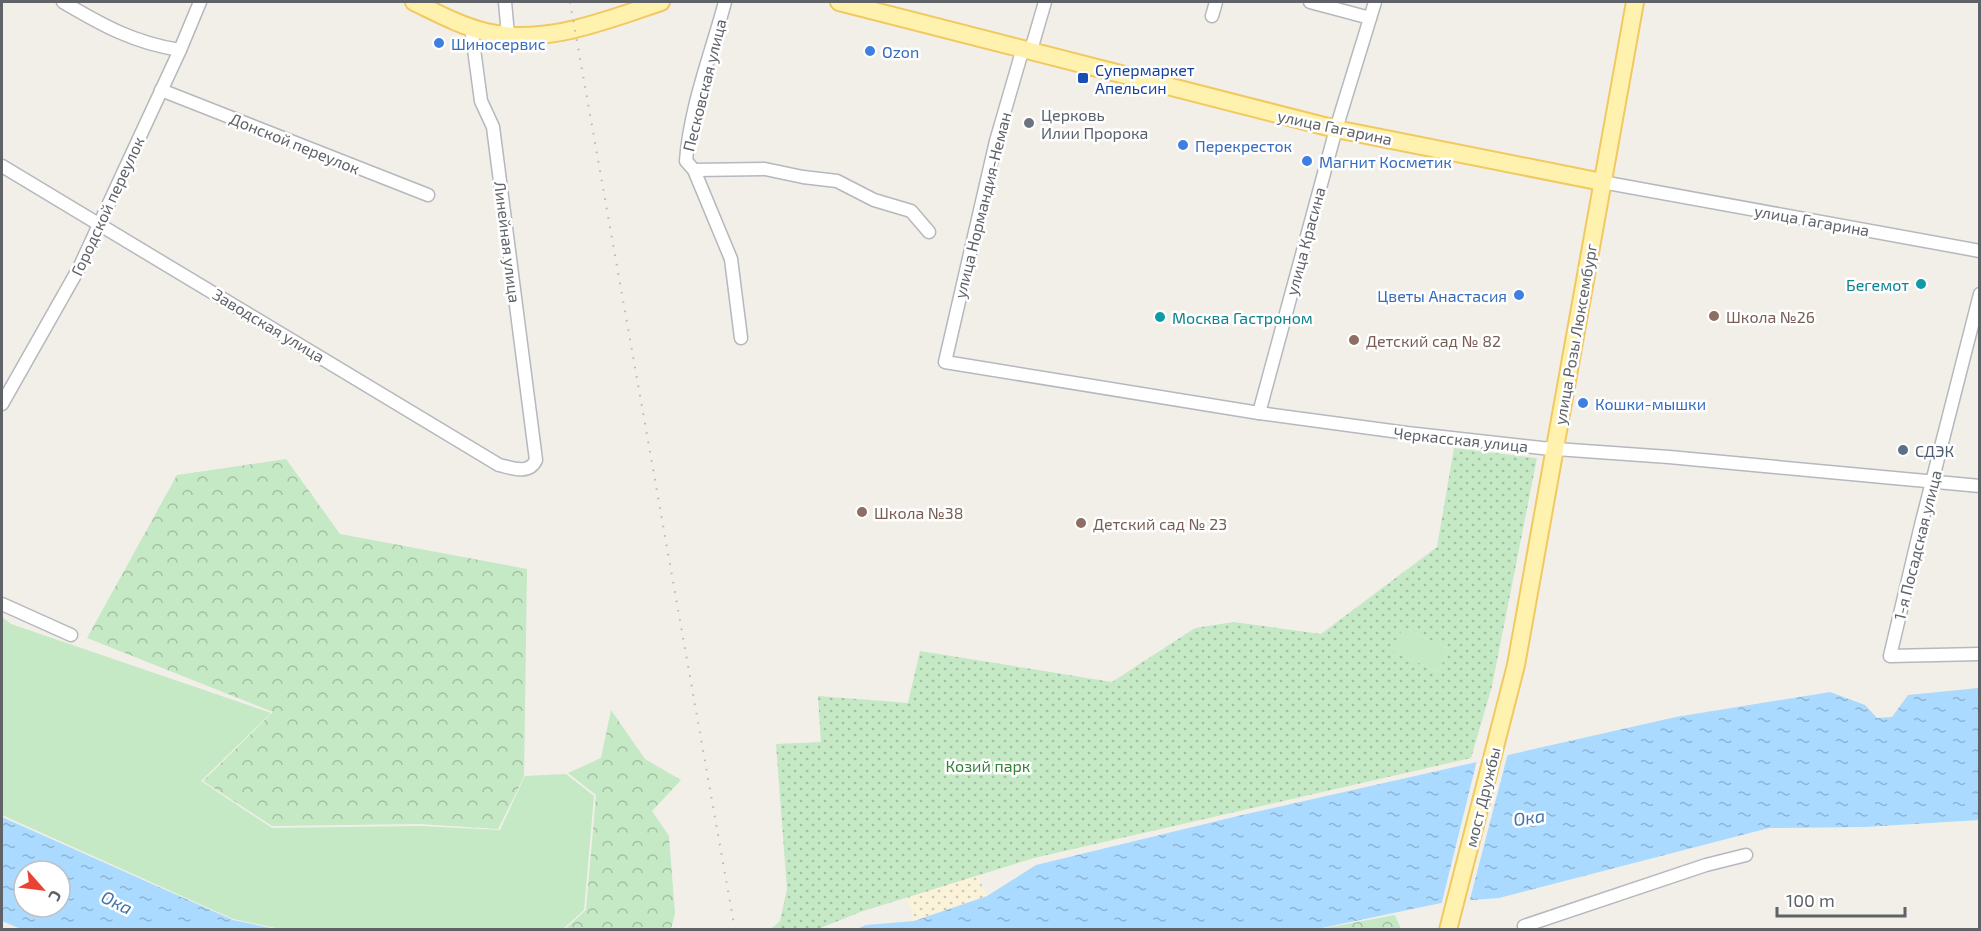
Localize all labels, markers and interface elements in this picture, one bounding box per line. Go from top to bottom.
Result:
street label: Песковская улица [678,17,731,153]
place label: Шиносервис [451,34,546,53]
marker: Шиносервис [432,36,446,50]
place label: Ozon [882,42,919,61]
marker: Ozon [863,44,877,58]
place label: Супермаркет Апельсин [1095,60,1195,97]
marker: Супермаркет Апельсин [1076,71,1090,85]
place label: Церковь Илии Пророка [1041,105,1148,142]
street label: улица Гагарина [1276,106,1394,149]
street label: Донской переулок [227,108,363,179]
street label: улица Нормандия-Неман [950,110,1015,301]
marker: Церковь Илии Пророка [1022,116,1036,130]
street label: Городской переулок [66,133,149,279]
place label: Перекресток [1195,136,1293,155]
marker: Перекресток [1176,138,1190,152]
place label: Магнит Косметик [1319,152,1452,171]
marker: Магнит Косметик [1300,154,1314,168]
street label: Линейная улица [490,180,525,304]
street label: улица Красина [1281,185,1330,298]
street label: улица Гагарина [1753,201,1871,240]
street label: улица Розы Люксембург [1550,241,1601,426]
place label: Бегемот [1846,275,1909,294]
marker: Бегемот [1914,277,1928,291]
street label: Заводская улица [209,284,328,367]
place label: Цветы Анастасия [1377,286,1507,305]
marker: Цветы Анастасия [1512,288,1526,302]
place label: Школа №26 [1726,307,1815,326]
place label: Москва Гастроном [1172,308,1313,327]
marker: Школа №26 [1707,309,1721,323]
marker: Москва Гастроном [1153,310,1167,324]
place label: Детский сад № 82 [1366,331,1501,350]
marker: Детский сад № 82 [1347,333,1361,347]
place label: Кошки-мышки [1595,394,1706,413]
marker: Кошки-мышки [1576,396,1590,410]
street label: Черкасская улица [1393,422,1529,457]
place label: СДЭК [1915,441,1954,460]
marker: СДЭК [1896,443,1910,457]
street label: 1-я Посадская улица [1889,468,1946,622]
place label: Школа №38 [874,503,963,522]
marker: Школа №38 [855,505,869,519]
place label: Детский сад № 23 [1093,514,1227,533]
marker: Детский сад № 23 [1074,516,1088,530]
street label: мост Дружбы [1460,745,1505,849]
park label: Козий парк [946,756,1031,775]
water label: Ока [1512,804,1546,830]
north arrow [12,859,72,919]
scale bar [1777,880,1904,918]
water label: Ока [98,885,136,919]
text: С [45,888,66,905]
text: 100 m [1786,889,1835,911]

